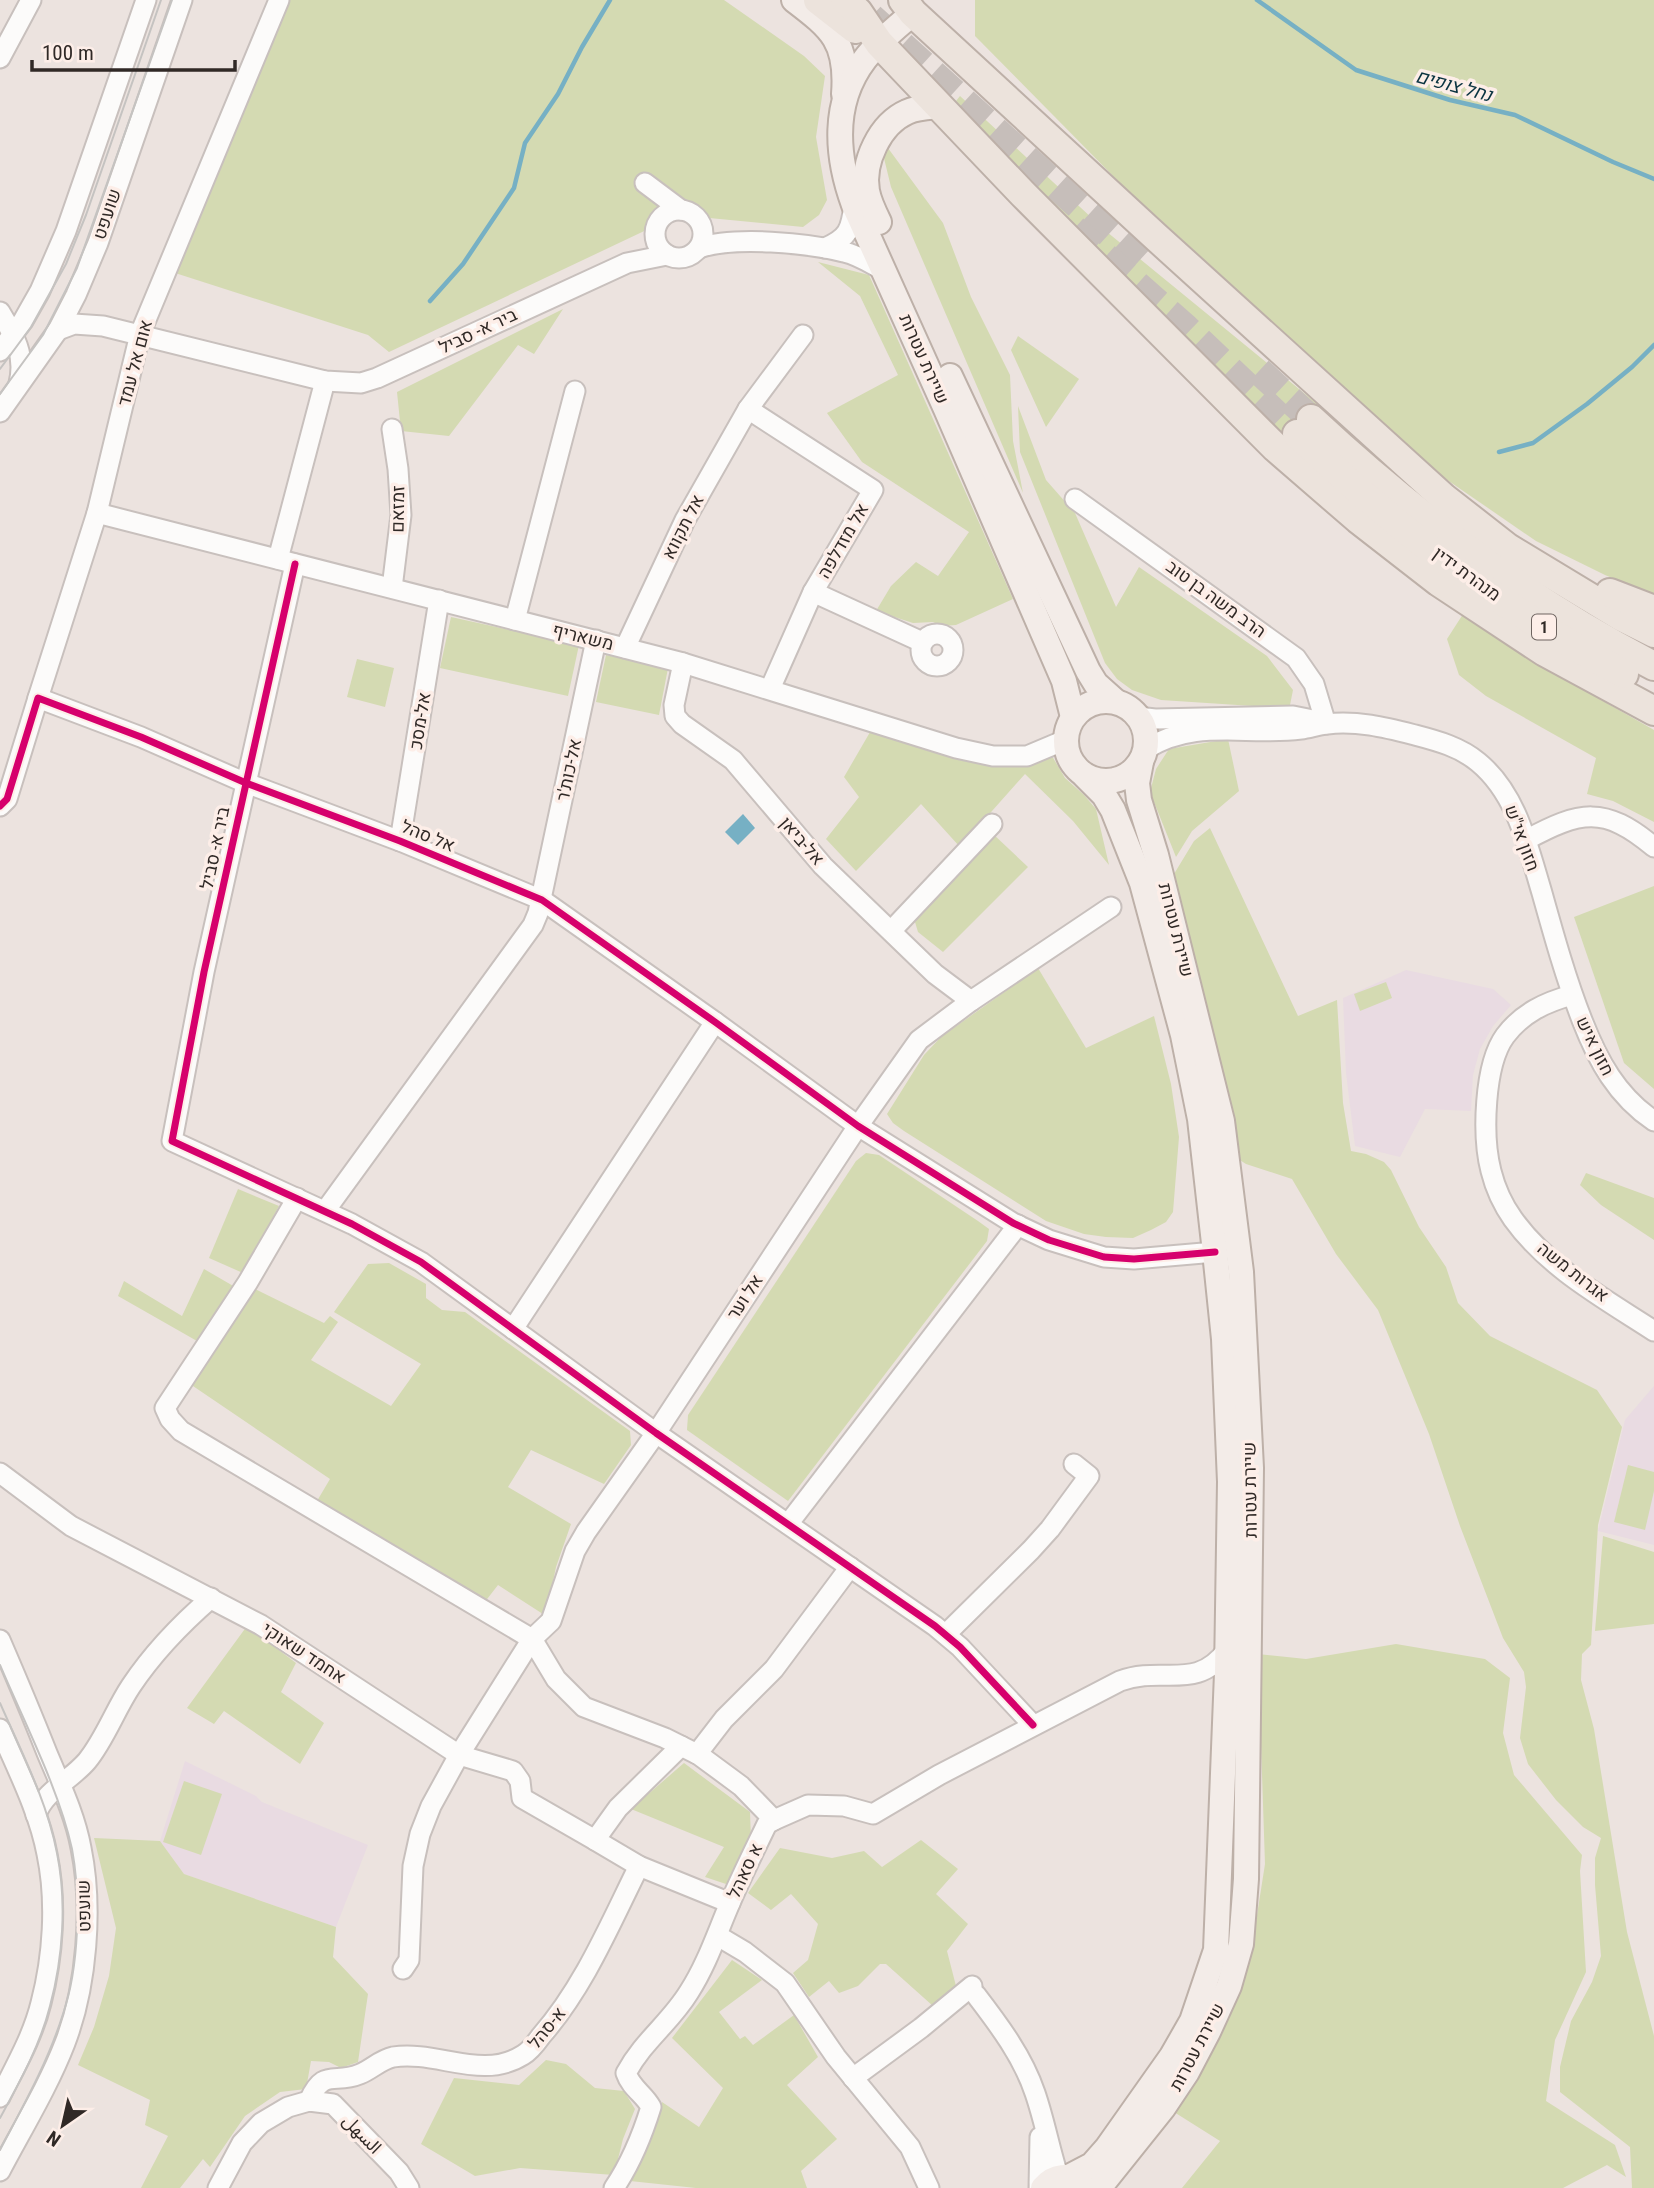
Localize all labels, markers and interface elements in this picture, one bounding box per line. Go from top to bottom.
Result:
scale bar [32,28,234,72]
text: 100 m [42,41,94,65]
water label: נחל צופים [1413,64,1496,107]
street label: שועפט [88,186,125,242]
street label: ביר א- סביל [435,303,521,358]
street label: שיירת עטרות [895,311,954,407]
street label: אום אל עמד [113,317,156,408]
street label: זמזאם [387,485,408,533]
street label: אל תקווא [657,491,708,563]
street label: אל מזדלפה [813,499,872,582]
street label: מנהרת ידין [1430,542,1505,605]
street label: הרב משה בן טוב [1162,555,1270,642]
road number: 1 [1532,614,1556,640]
street label: משאריף [550,619,616,654]
street label: אל-מסכ [405,691,434,751]
street label: אל-כות'ר [552,737,585,803]
street label: חזון אי"ש [1501,802,1544,874]
street label: ביר א- סביל [196,804,234,891]
street label: אל-ביאן [776,812,829,869]
street label: אל סהל [398,815,458,856]
street label: שיירת עטרות [1155,881,1198,979]
street label: חזון איש [1572,1013,1619,1079]
street label: אגרות משה [1534,1237,1613,1306]
street label: אל וער [722,1270,767,1323]
street label: שיירת עטרות [1238,1442,1261,1538]
street label: אחמד שאוקי [259,1618,350,1687]
street label: א סאהל [723,1840,766,1902]
street label: שועפט [73,1880,94,1932]
street label: שיירת עטרות [1165,1999,1228,2094]
street label: א-סהל [524,2003,570,2053]
north arrow [28,2090,98,2160]
street label: السهل [338,2110,386,2158]
text: N [43,2126,65,2151]

